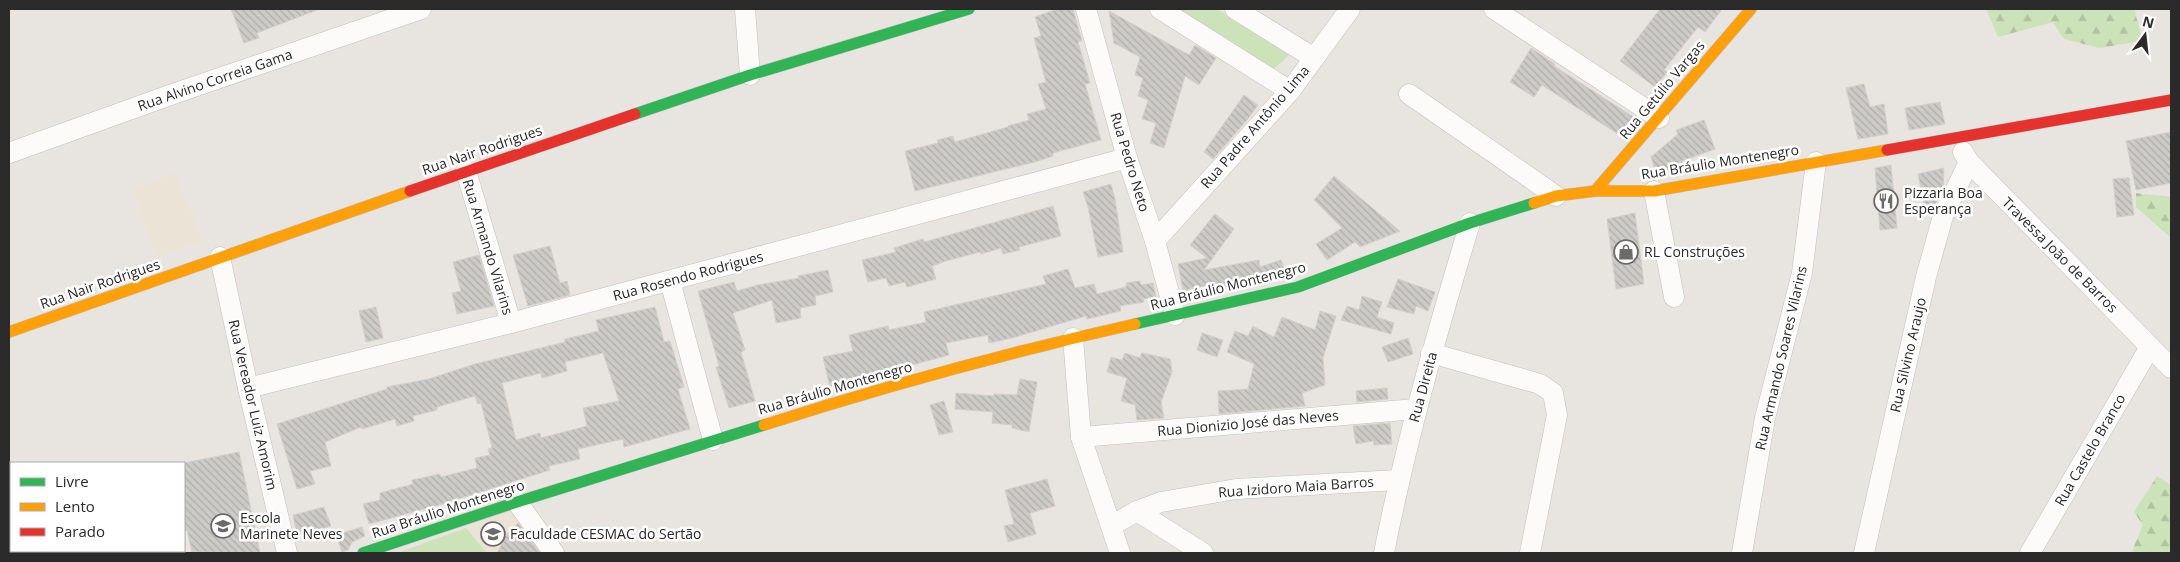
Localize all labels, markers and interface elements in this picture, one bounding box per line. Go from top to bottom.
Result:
north arrow [2120,10,2170,60]
text: N [2141,11,2156,33]
street label: Rua Getúlio Vargas [1615,36,1709,143]
street label: Rua Alvino Correia Gama [135,44,295,115]
street label: Rua Padre Antônio Lima [1196,61,1313,192]
street label: Rua Pedro Neto [1106,110,1155,214]
street label: Rua Nair Rodrigues [419,120,545,179]
street label: Rua Bráulio Montenegro [1640,140,1800,183]
street label: Rua Armando Vilarins [459,177,518,317]
place label: Pizzaria Boa Esperança [1904,183,1983,218]
restaurant icon: Pizzaria Boa Esperança [1873,188,1899,214]
street label: Travessa João de Barros [1998,193,2123,317]
shop icon: RL Construções [1613,239,1639,265]
place label: RL Construções [1644,242,1745,261]
street label: Rua Rosendo Rodrigues [611,246,766,305]
street label: Rua Nair Rodrigues [37,254,163,313]
street label: Rua Bráulio Montenegro [1148,257,1308,314]
street label: Rua Armando Soares Vilarins [1750,264,1811,452]
street label: Rua Silvino Araujo [1885,296,1930,414]
street label: Rua Vereador Luiz Amorim [225,318,282,492]
street label: Rua Direita [1404,350,1441,424]
street label: Rua Bráulio Montenegro [756,356,914,419]
street label: Rua Castelo Branco [2050,390,2129,509]
street label: Rua Dionizio José das Neves [1156,405,1340,440]
legend [10,462,185,552]
text: Livre [55,471,89,491]
street label: Rua Izidoro Maia Barros [1217,472,1375,501]
street label: Rua Bráulio Montenegro [369,475,527,542]
text: Lento [55,496,95,516]
place label: Escola Marinete Neves [240,508,343,543]
school or university icon: Escola Marinete Neves [210,513,236,539]
text: Parado [55,521,105,541]
school or university icon: Faculdade CESMAC do Sertão [480,521,506,547]
place label: Faculdade CESMAC do Sertão [510,524,702,543]

